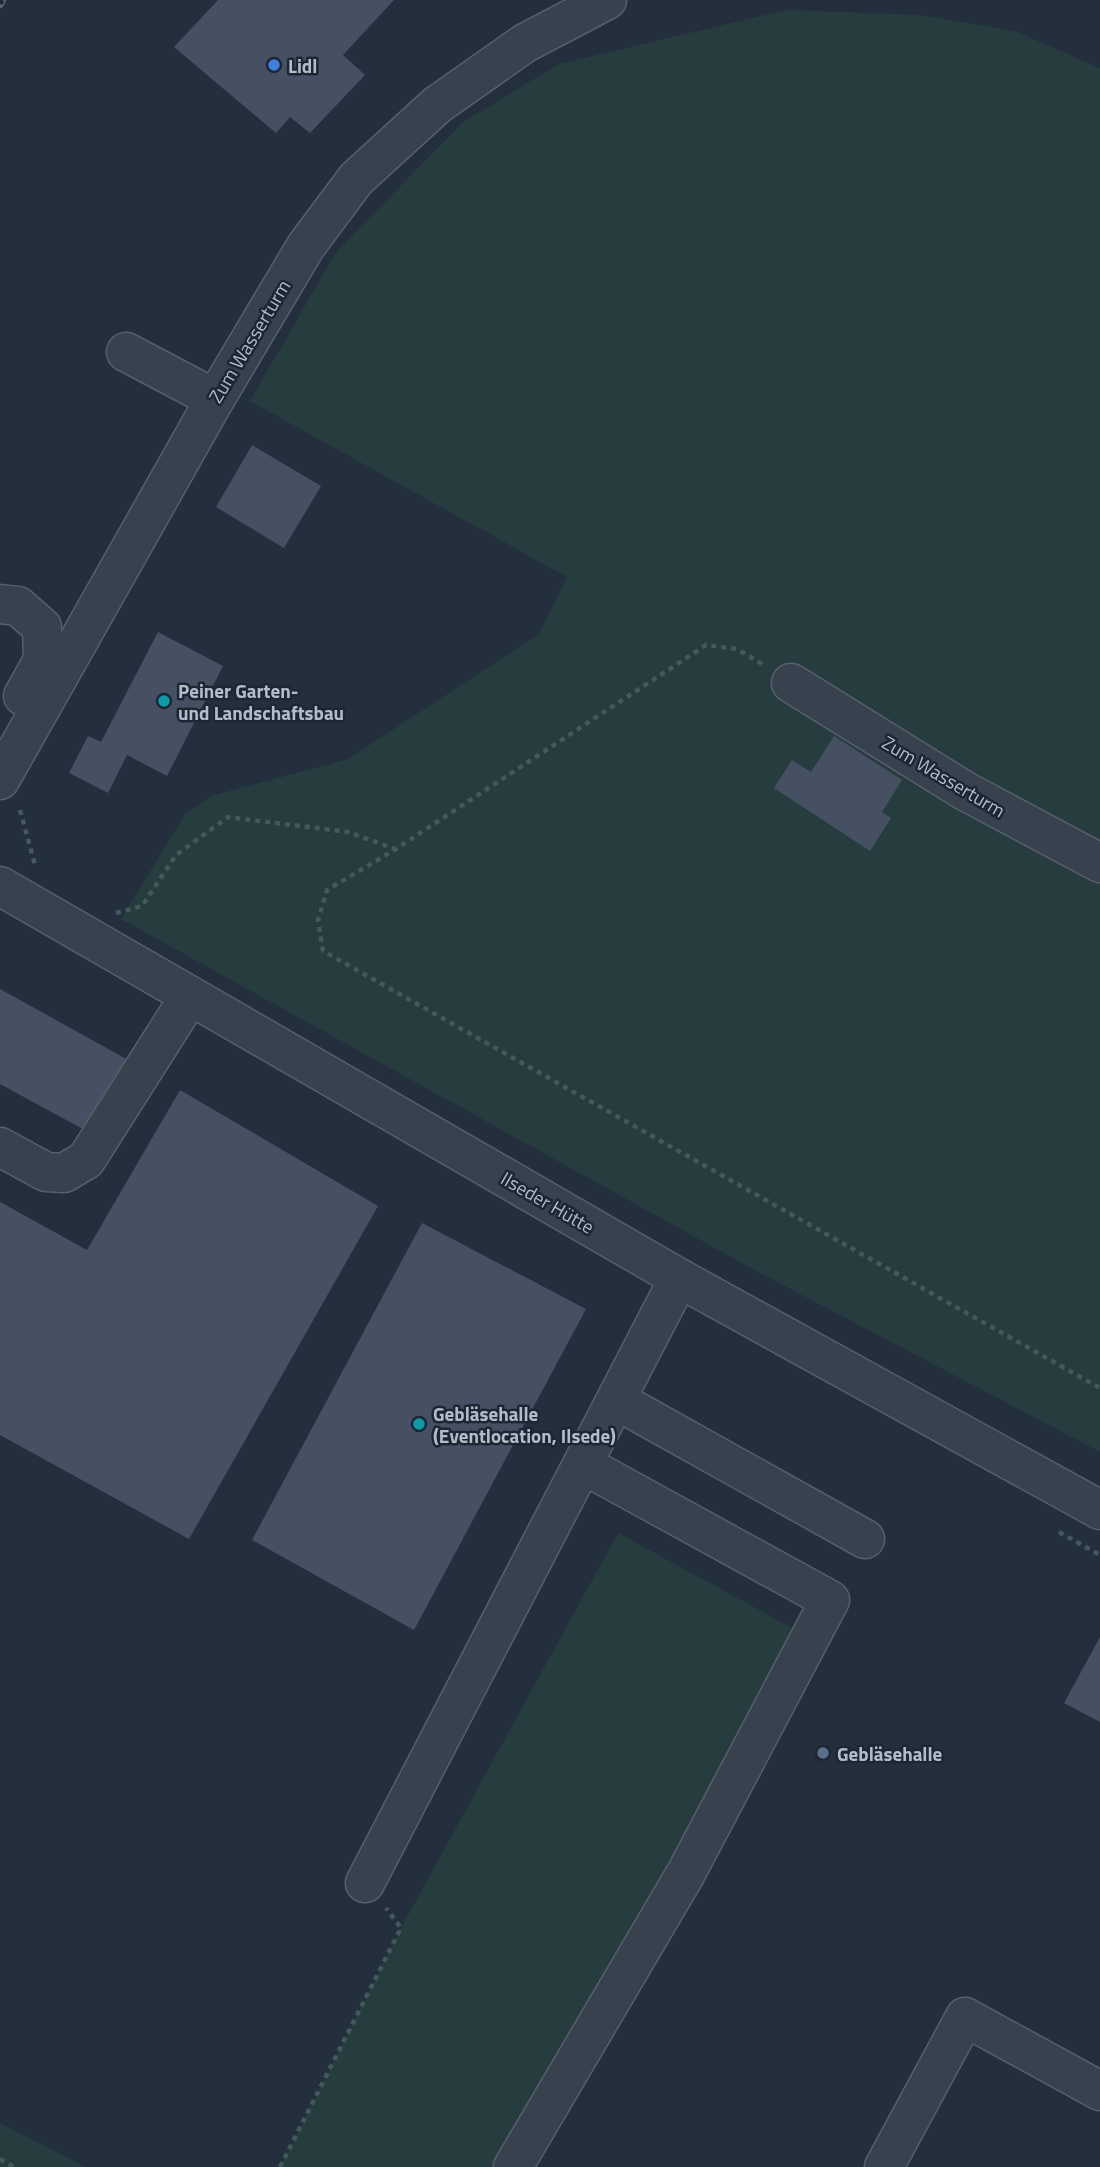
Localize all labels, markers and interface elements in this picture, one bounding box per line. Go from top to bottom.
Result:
place label: Lidl [288,51,317,80]
marker: Lidl [266,57,282,73]
street label: Zum Wasserturm [201,274,297,408]
place label: Peiner Garten- und Landschaftsbau [178,676,344,727]
marker: Peiner Garten- und Landschaftsbau [156,693,172,709]
street label: Zum Wasserturm [877,728,1011,824]
street label: Ilseder Hütte [496,1164,600,1240]
place label: Gebläsehalle (Eventlocation, Ilsede) [433,1399,616,1450]
marker: Gebläsehalle (Eventlocation, Ilsede) [411,1416,427,1432]
place label: Gebläsehalle [837,1739,943,1768]
marker: Gebläsehalle [815,1745,831,1761]

